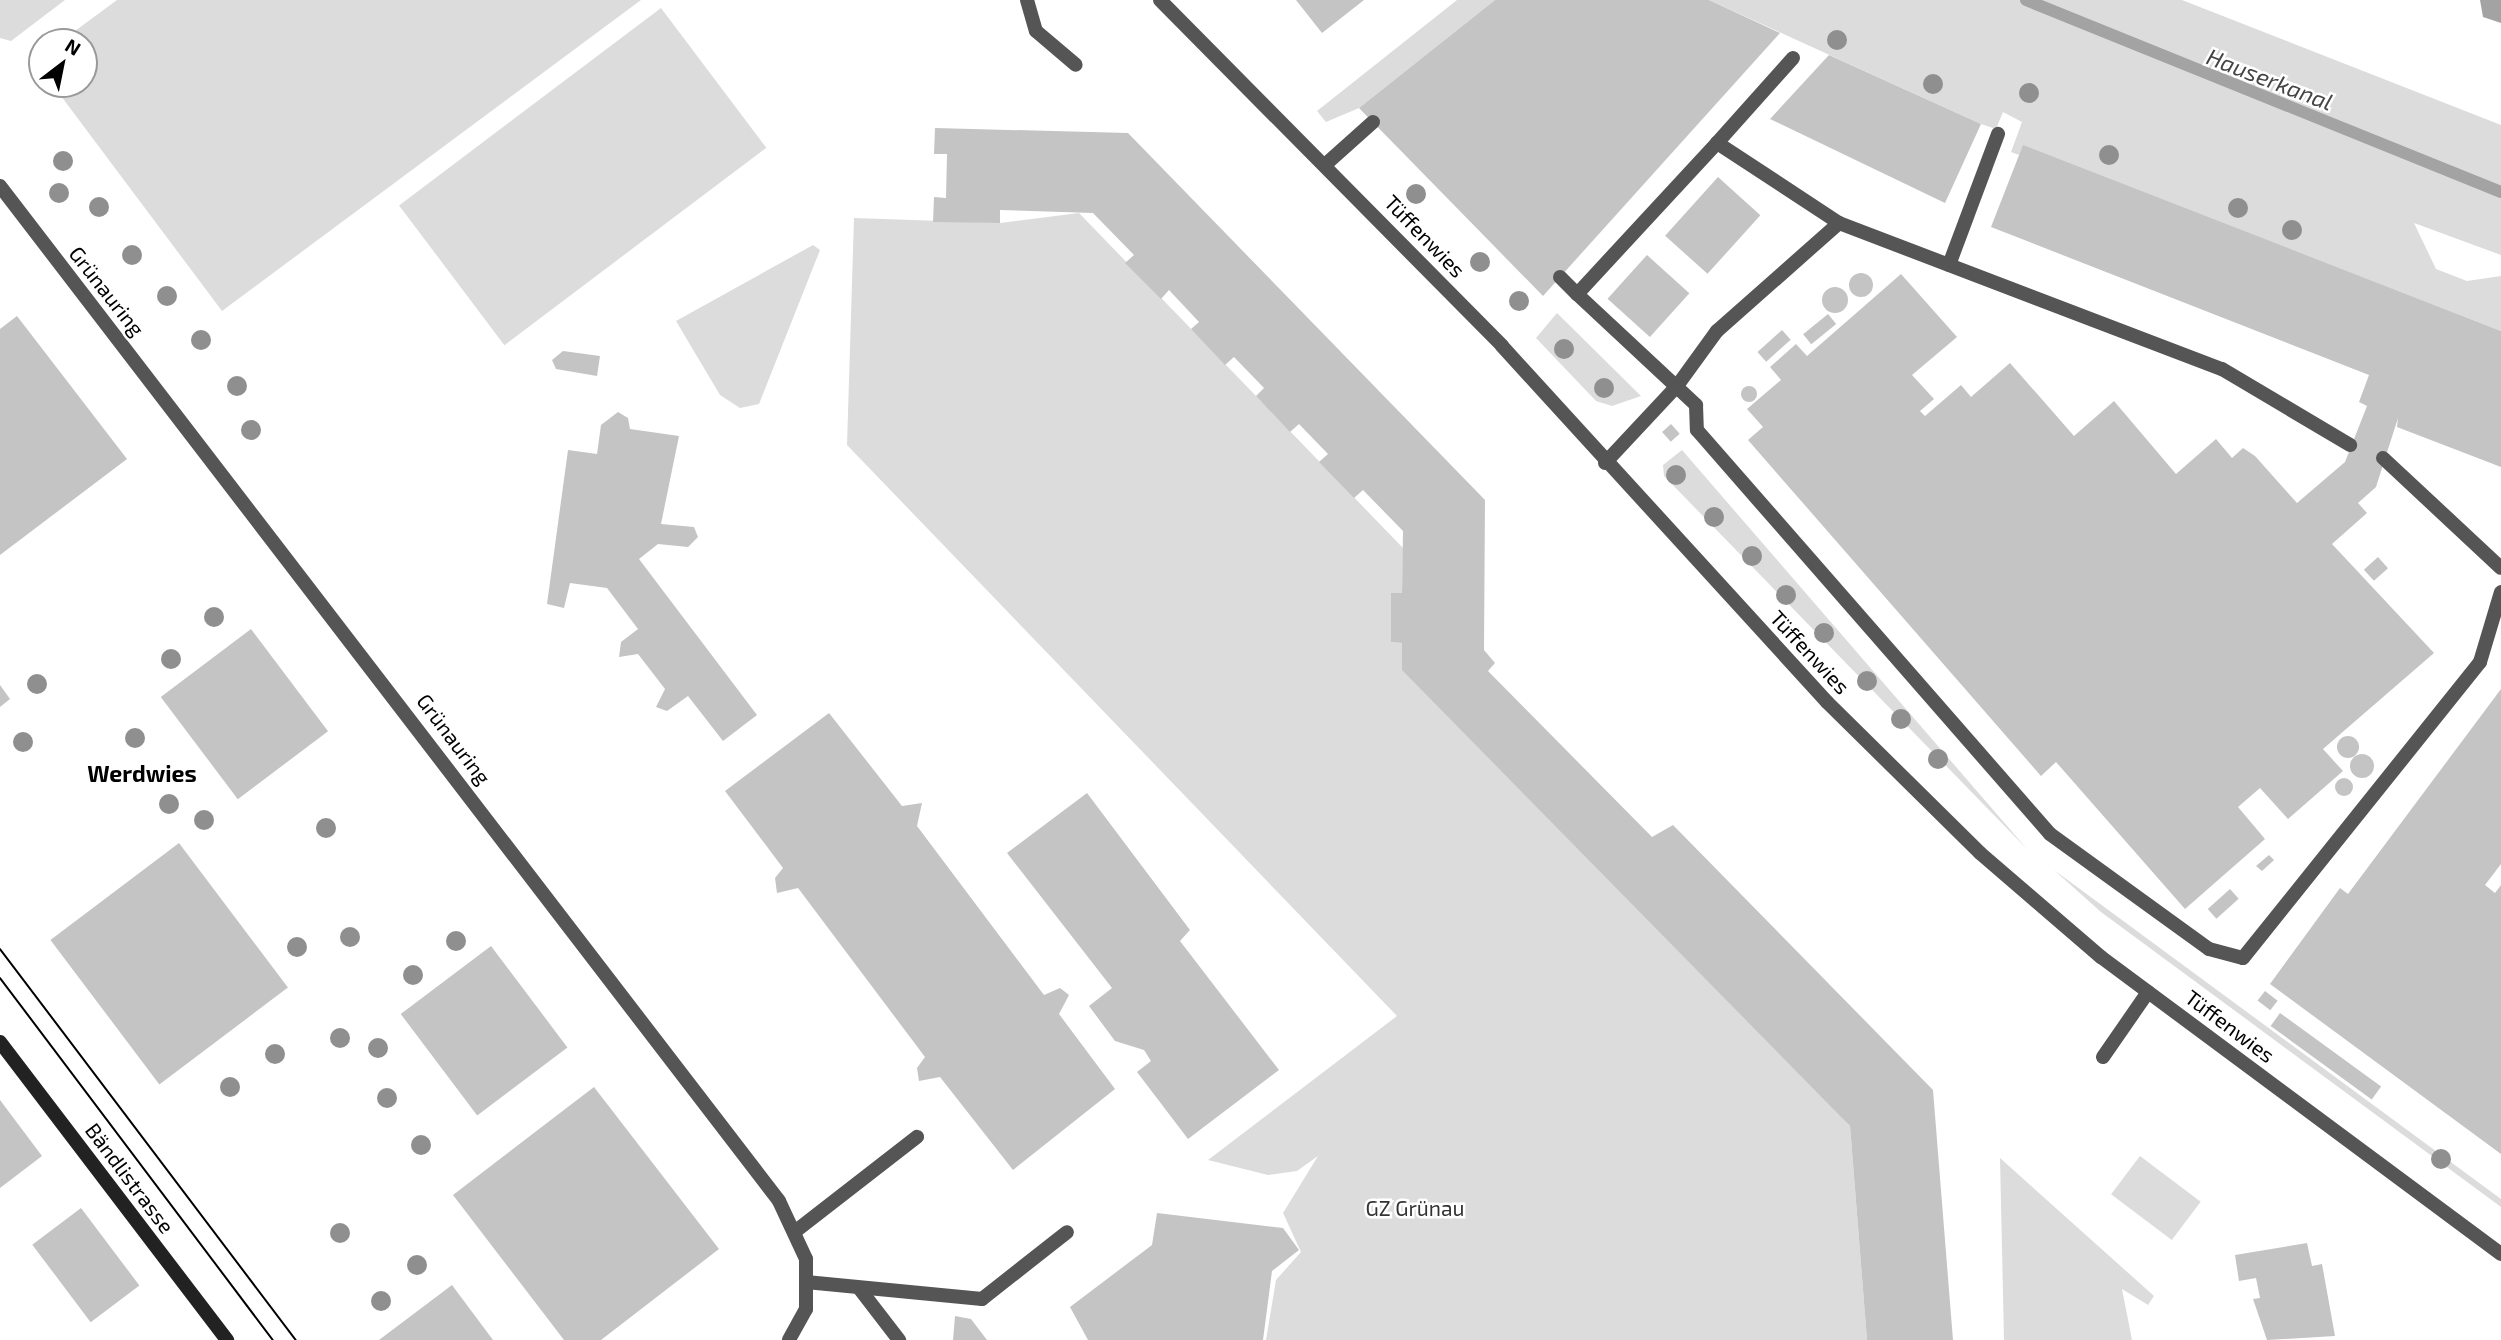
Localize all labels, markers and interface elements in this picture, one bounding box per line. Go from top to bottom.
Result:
north arrow [28,28,98,98]
text: N [61,33,85,60]
water label: Hauserkanal [2203,42,2337,116]
street label: Tüffenwies [1379,189,1471,283]
street label: Grünauring [64,241,150,341]
street label: Tüffenwies [1765,605,1855,699]
street label: Grünauring [412,689,496,789]
district label: Werdwies [87,759,197,787]
street label: Tüffenwies [2180,984,2280,1068]
street label: Bändlistrasse [80,1118,180,1238]
park label: GZ Grünau [1365,1195,1465,1221]

